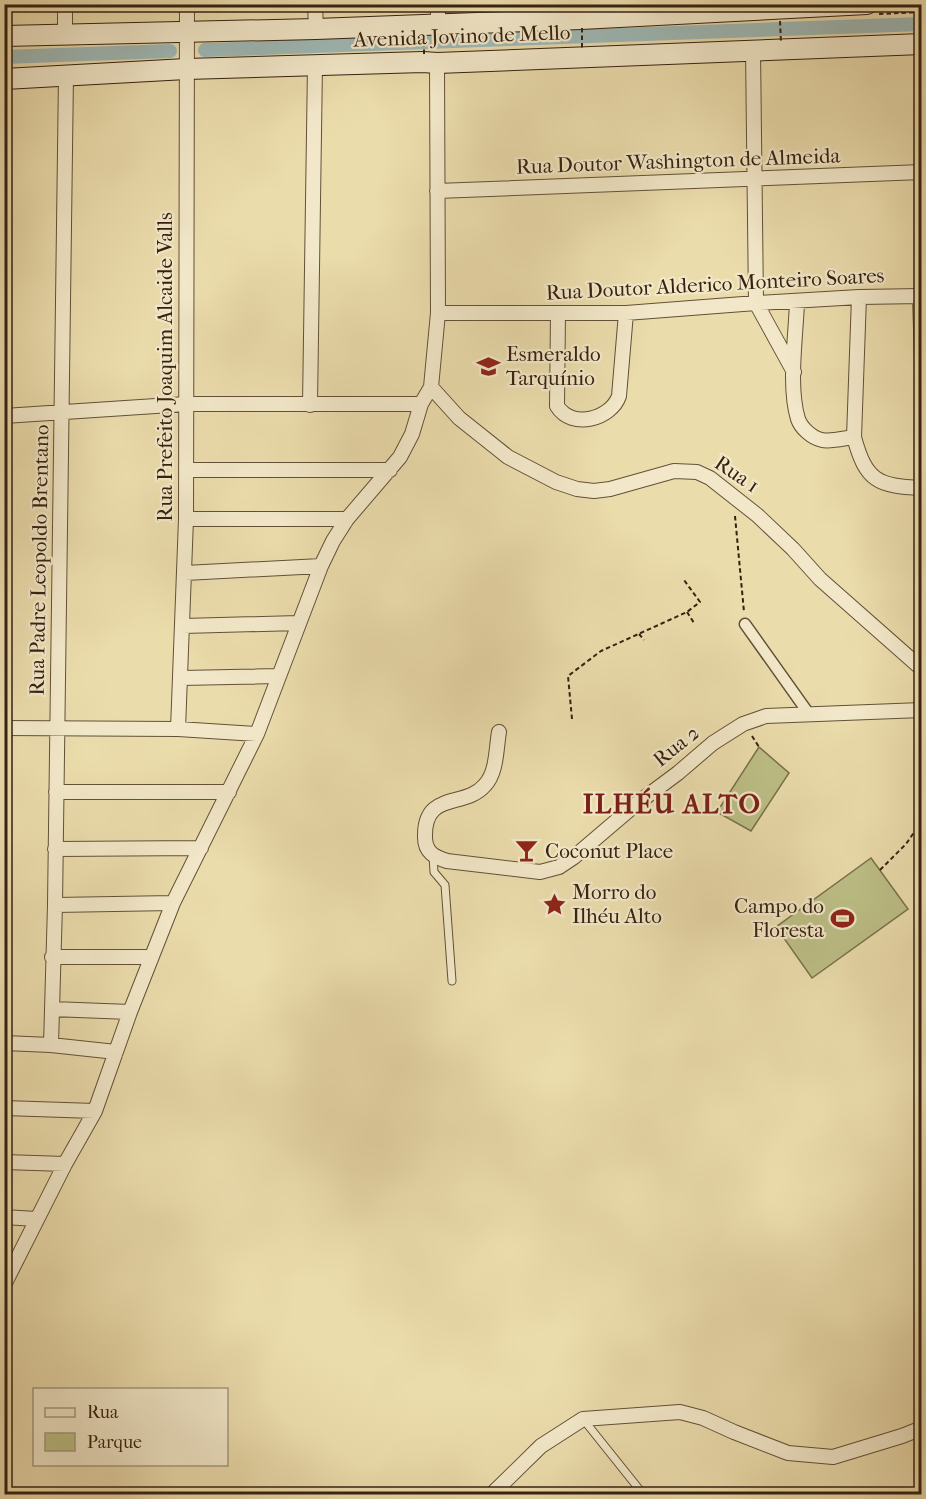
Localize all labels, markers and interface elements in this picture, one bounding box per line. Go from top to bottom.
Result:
street label: Avenida Jovino de Mello [352,20,571,52]
street label: Rua Doutor Washington de Almeida [515,143,841,179]
street label: Rua Prefeito Joaquim Alcaide Valls [153,212,177,522]
street label: Rua Doutor Alderico Monteiro Soares [545,263,885,305]
place label: Esmeraldo Tarquínio [506,342,601,390]
school or university icon: Esmeraldo Tarquínio [475,353,501,379]
street label: Rua Padre Leopoldo Brentano [25,424,53,696]
street label: Rua 1 [710,450,764,498]
street label: Rua 2 [648,720,704,772]
district label: ILHÉU ALTO [583,787,761,820]
bar icon: Coconut Place [514,838,540,864]
place label: Coconut Place [545,839,673,863]
place label: Morro do Ilhéu Alto [572,880,662,928]
place icon: Morro do Ilhéu Alto [541,891,567,917]
place label: Campo do Floresta [734,894,824,942]
sports icon: Campo do Floresta [829,905,855,931]
legend [33,1388,228,1466]
text: Rua [87,1402,119,1423]
text: Parque [87,1432,142,1453]

